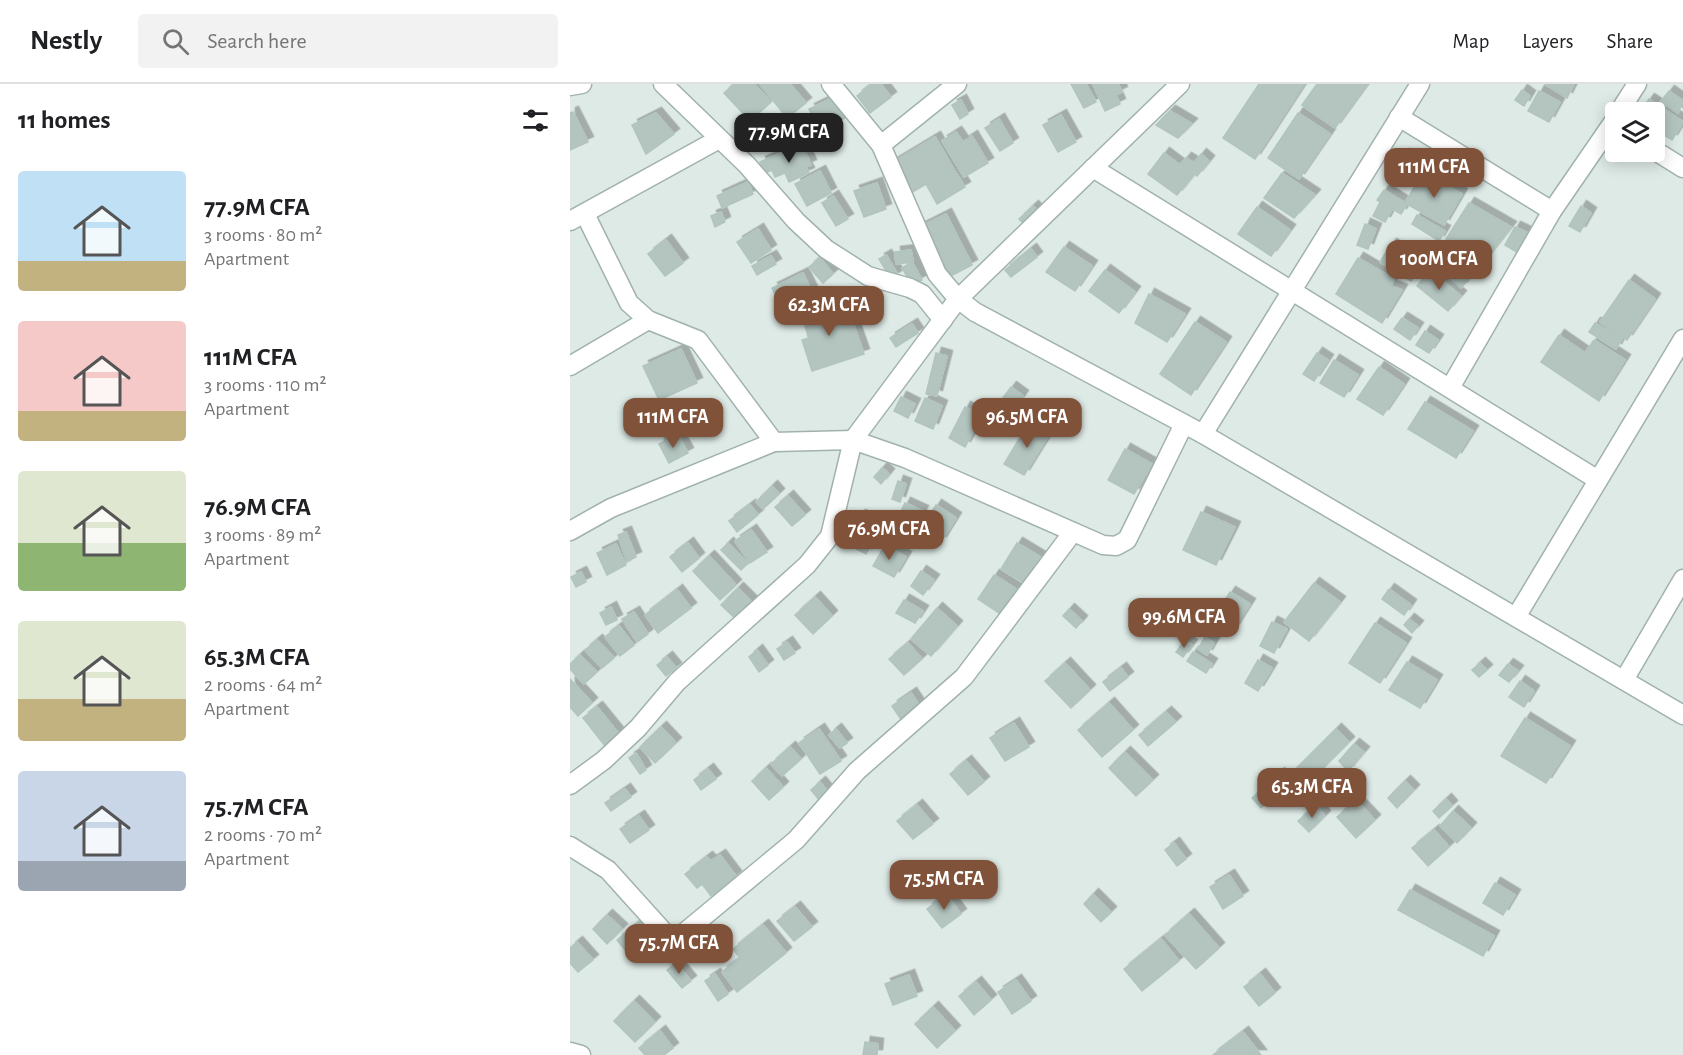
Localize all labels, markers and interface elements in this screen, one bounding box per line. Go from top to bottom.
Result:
search box [138,14,558,68]
icon: search [159,25,192,58]
text: Nestly [30,27,102,55]
text: Search here [207,30,307,52]
text: Map [1453,31,1489,52]
text: Layers [1522,31,1573,52]
text: Share [1606,31,1653,52]
map controls [1605,102,1665,162]
button: layers [1605,102,1665,162]
icon: filters [519,104,552,137]
text: 11 homes [18,107,110,133]
pin: 77.9M CFA [720,113,858,164]
text: 77.9M CFA [748,122,830,142]
pin: 111M CFA [1372,148,1496,199]
text: 111M CFA [1398,157,1470,177]
text: 77.9M CFA [204,194,310,220]
icon: home [66,195,138,267]
text: 3 rooms · 80 m² [204,225,322,245]
pin: 100M CFA [1377,240,1501,291]
text: Apartment [204,249,289,269]
text: 100M CFA [1400,249,1478,269]
pin: 62.3M CFA [760,286,898,337]
text: 62.3M CFA [788,295,870,315]
text: 111M CFA [204,344,297,370]
icon: home [66,345,138,417]
text: 3 rooms · 110 m² [204,375,327,395]
pin: 111M CFA [611,398,735,449]
pin: 96.5M CFA [958,398,1096,449]
text: Apartment [204,399,289,419]
text: 111M CFA [637,407,709,427]
text: 96.5M CFA [986,407,1068,427]
text: 76.9M CFA [204,494,311,520]
icon: home [66,495,138,567]
pin: 76.9M CFA [820,510,958,561]
text: 76.9M CFA [848,519,930,539]
text: 3 rooms · 89 m² [204,525,321,545]
text: Apartment [204,549,289,569]
pin: 99.6M CFA [1115,598,1253,649]
text: 99.6M CFA [1142,607,1226,627]
text: 65.3M CFA [204,644,310,670]
icon: home [66,645,138,717]
text: 2 rooms · 64 m² [204,675,322,695]
text: Apartment [204,699,289,719]
pin: 65.3M CFA [1243,768,1381,819]
text: 65.3M CFA [1271,777,1353,797]
text: 75.7M CFA [204,794,309,820]
icon: home [66,795,138,867]
text: 2 rooms · 70 m² [204,825,322,845]
text: Apartment [204,849,289,869]
pin: 75.5M CFA [875,860,1013,911]
text: 75.5M CFA [904,869,984,889]
pin: 75.7M CFA [610,924,748,975]
text: 75.7M CFA [639,933,719,953]

